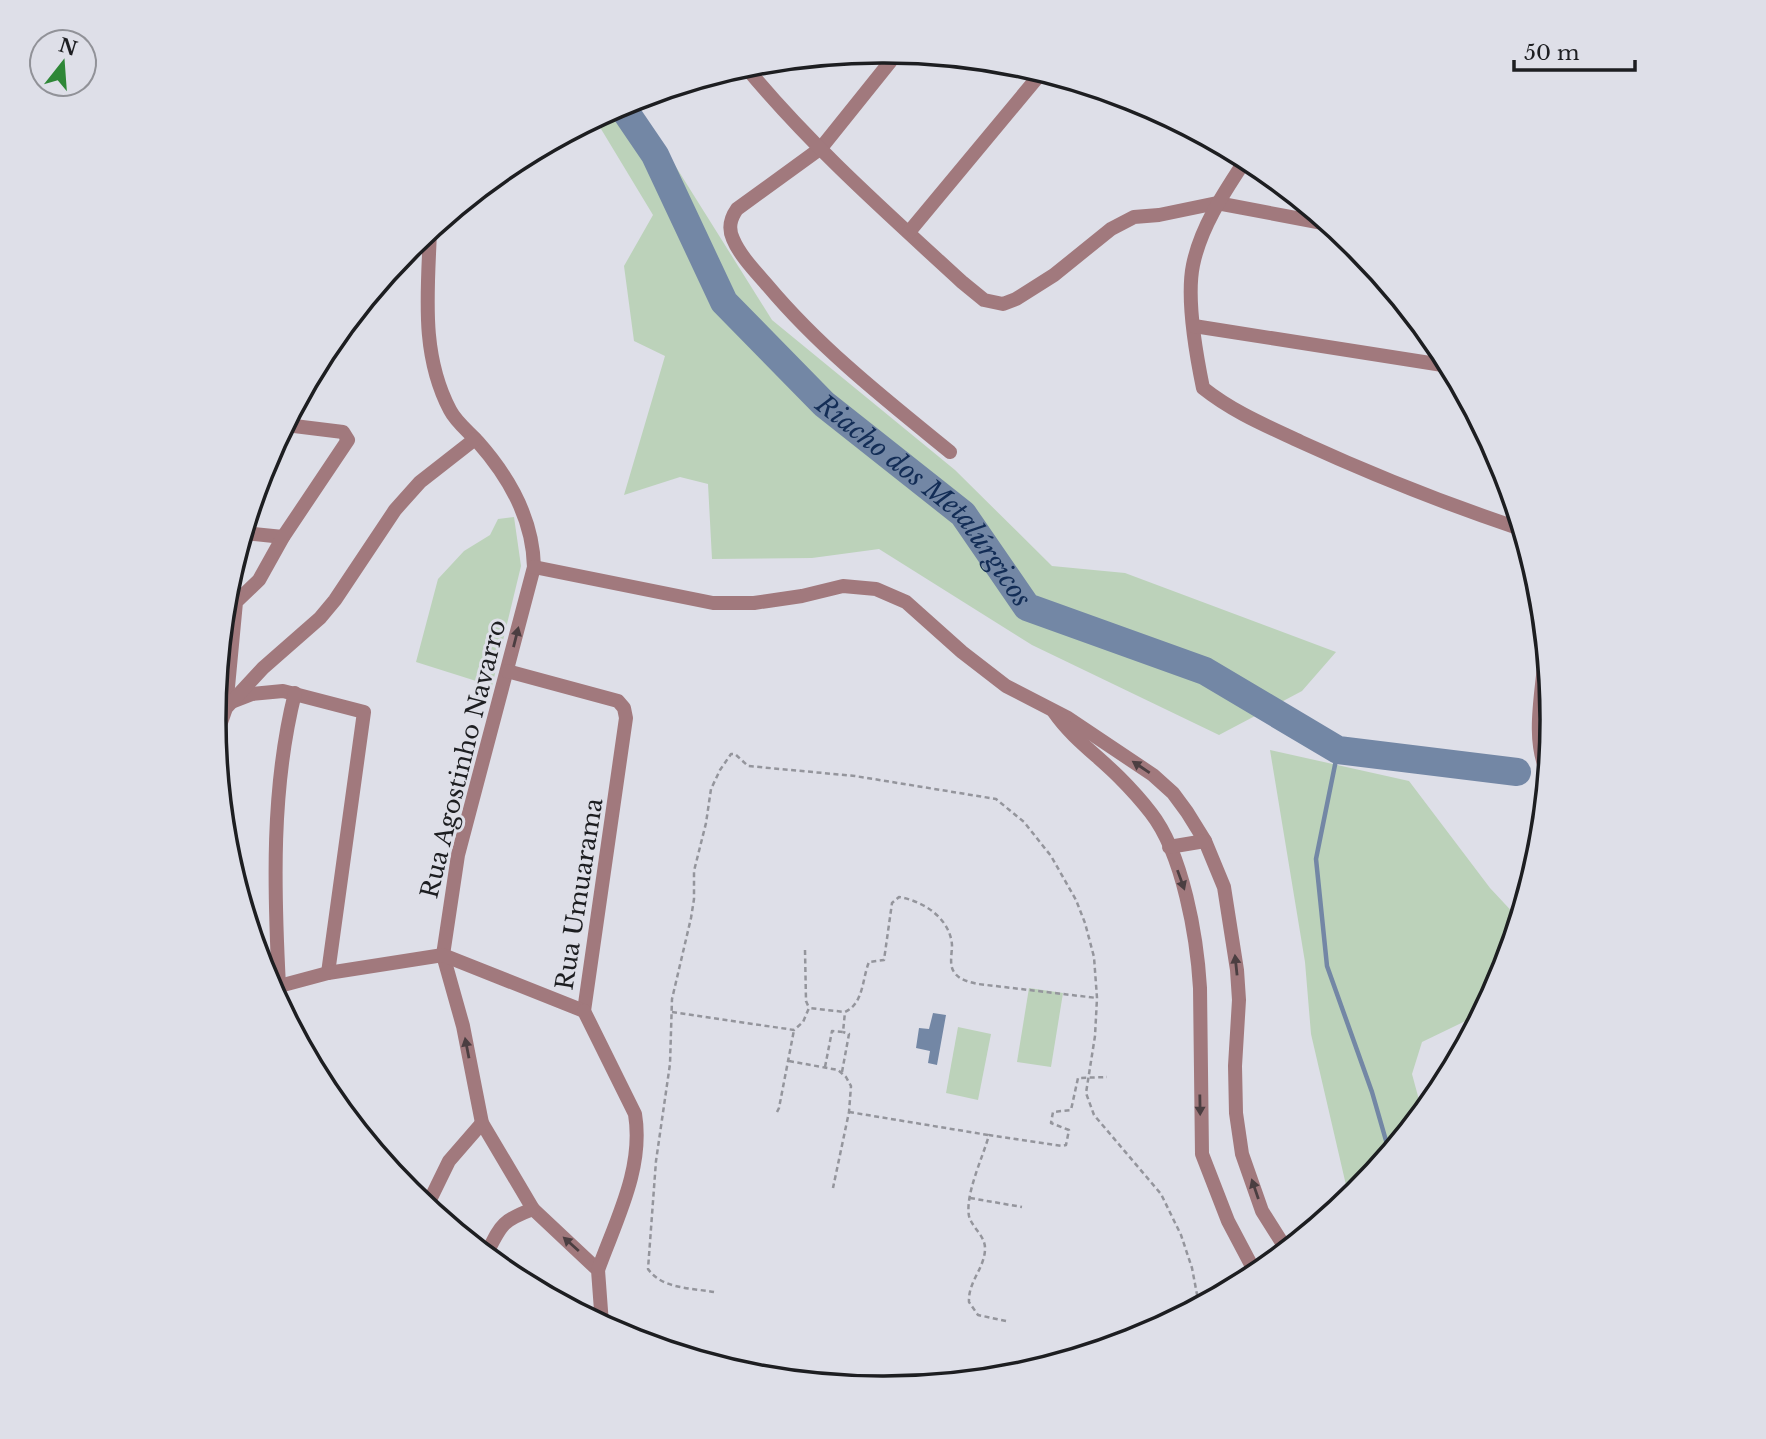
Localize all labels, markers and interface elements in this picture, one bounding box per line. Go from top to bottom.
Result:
north arrow [28,28,98,98]
scale bar [1514,28,1635,72]
text: N [56,34,80,61]
text: 50 m [1524,40,1580,66]
water label: Riacho dos Metalúrgicos [809,387,1038,613]
street label: Rua Agostinho Navarro [414,617,512,901]
one-way arrow [511,626,522,648]
one-way arrow [1132,760,1150,774]
street label: Rua Umuarama [550,795,609,992]
one-way arrow [1176,869,1187,890]
one-way arrow [1230,954,1241,976]
one-way arrow [461,1037,472,1059]
one-way arrow [1195,1095,1206,1117]
one-way arrow [1249,1179,1260,1200]
one-way arrow [563,1236,580,1252]

